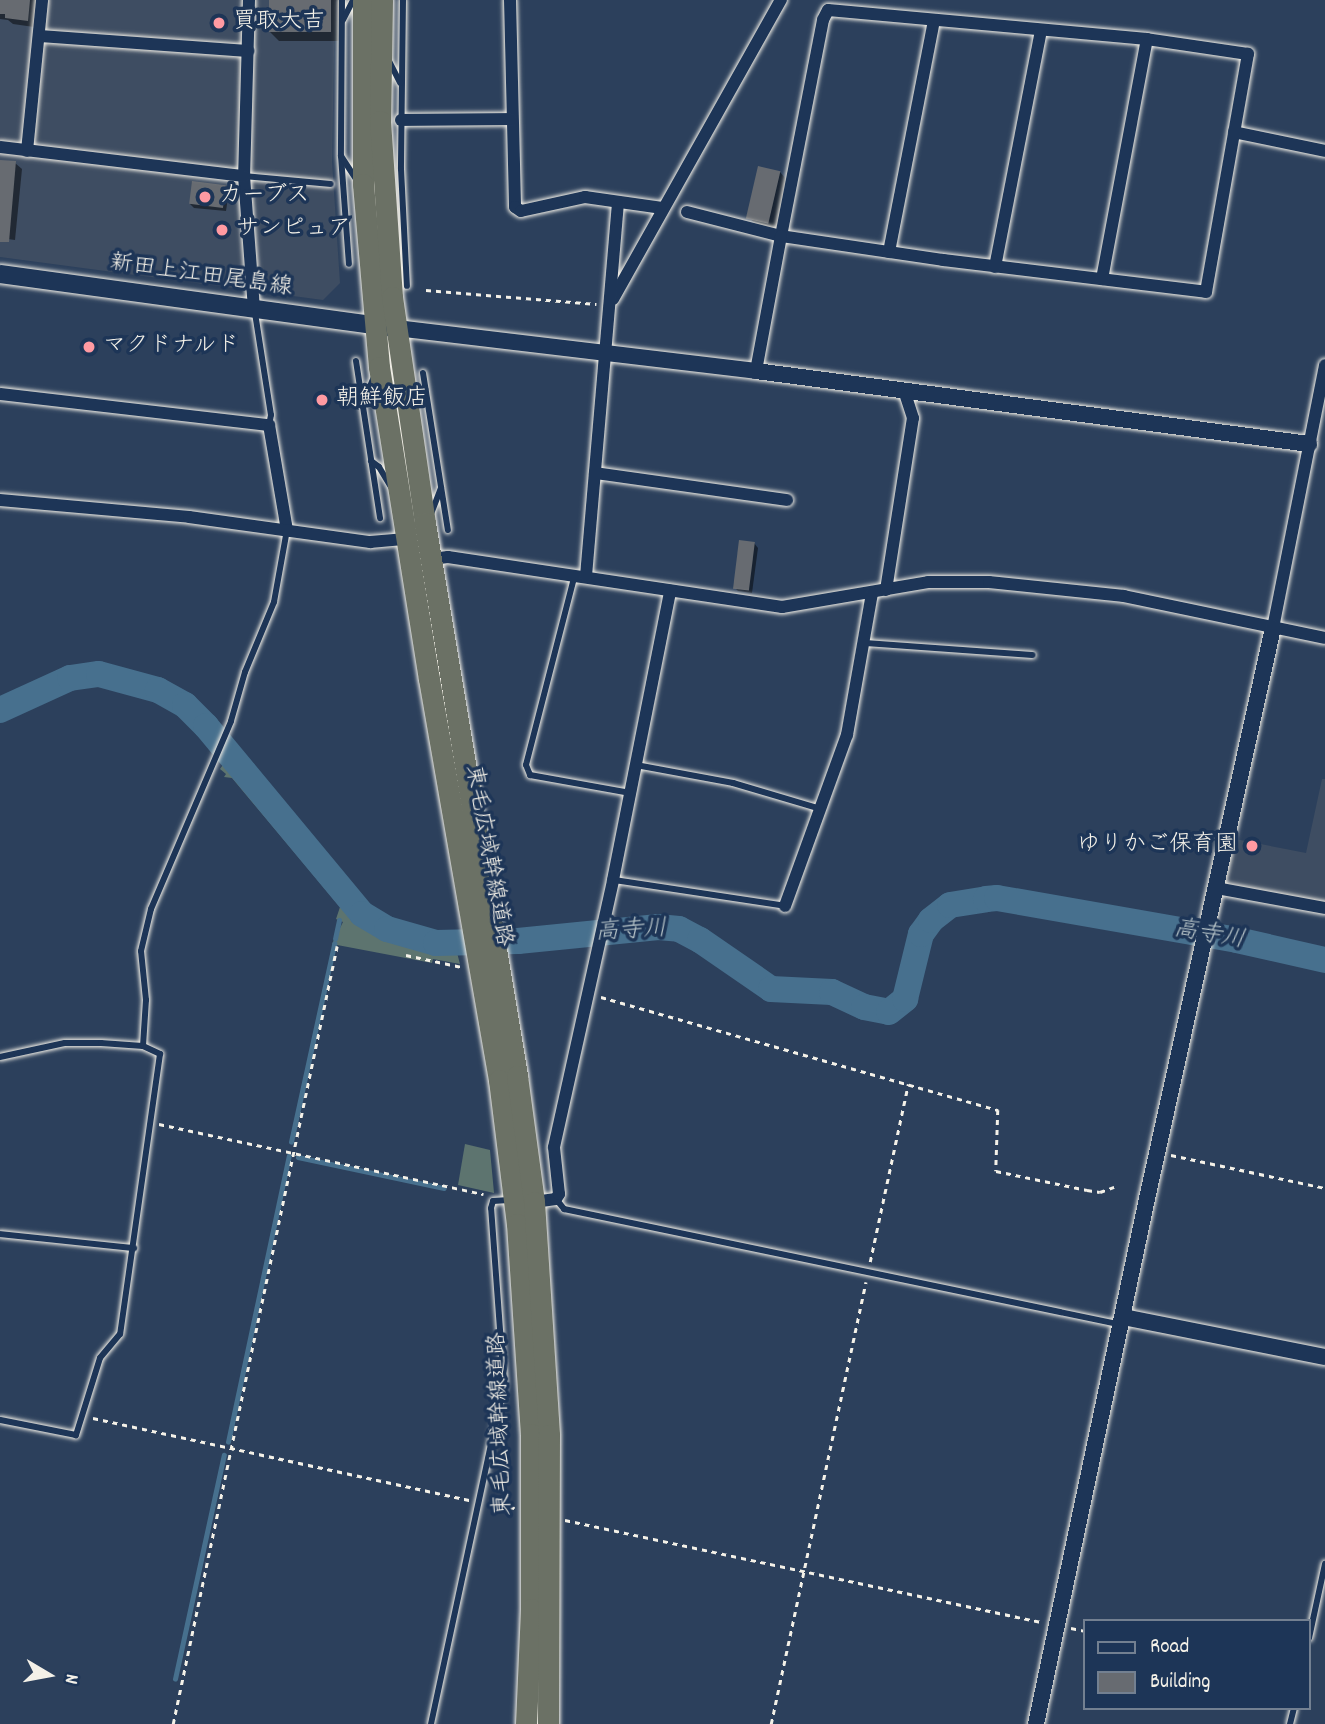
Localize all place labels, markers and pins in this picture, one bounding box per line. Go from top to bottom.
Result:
place label: 買取大吉 [233,9,325,37]
marker: 買取大吉 [211,15,227,31]
place label: カーブス [219,183,311,211]
marker: カーブス [197,189,213,205]
place label: サンピュア [236,216,351,244]
marker: サンピュア [214,222,230,238]
place label: マクドナルド [103,333,241,361]
marker: マクドナルド [81,339,97,355]
place label: 朝鮮飯店 [336,386,428,414]
marker: 朝鮮飯店 [314,392,330,408]
place label: ゆりかご保育園 [1077,832,1238,860]
marker: ゆりかご保育園 [1244,838,1260,854]

